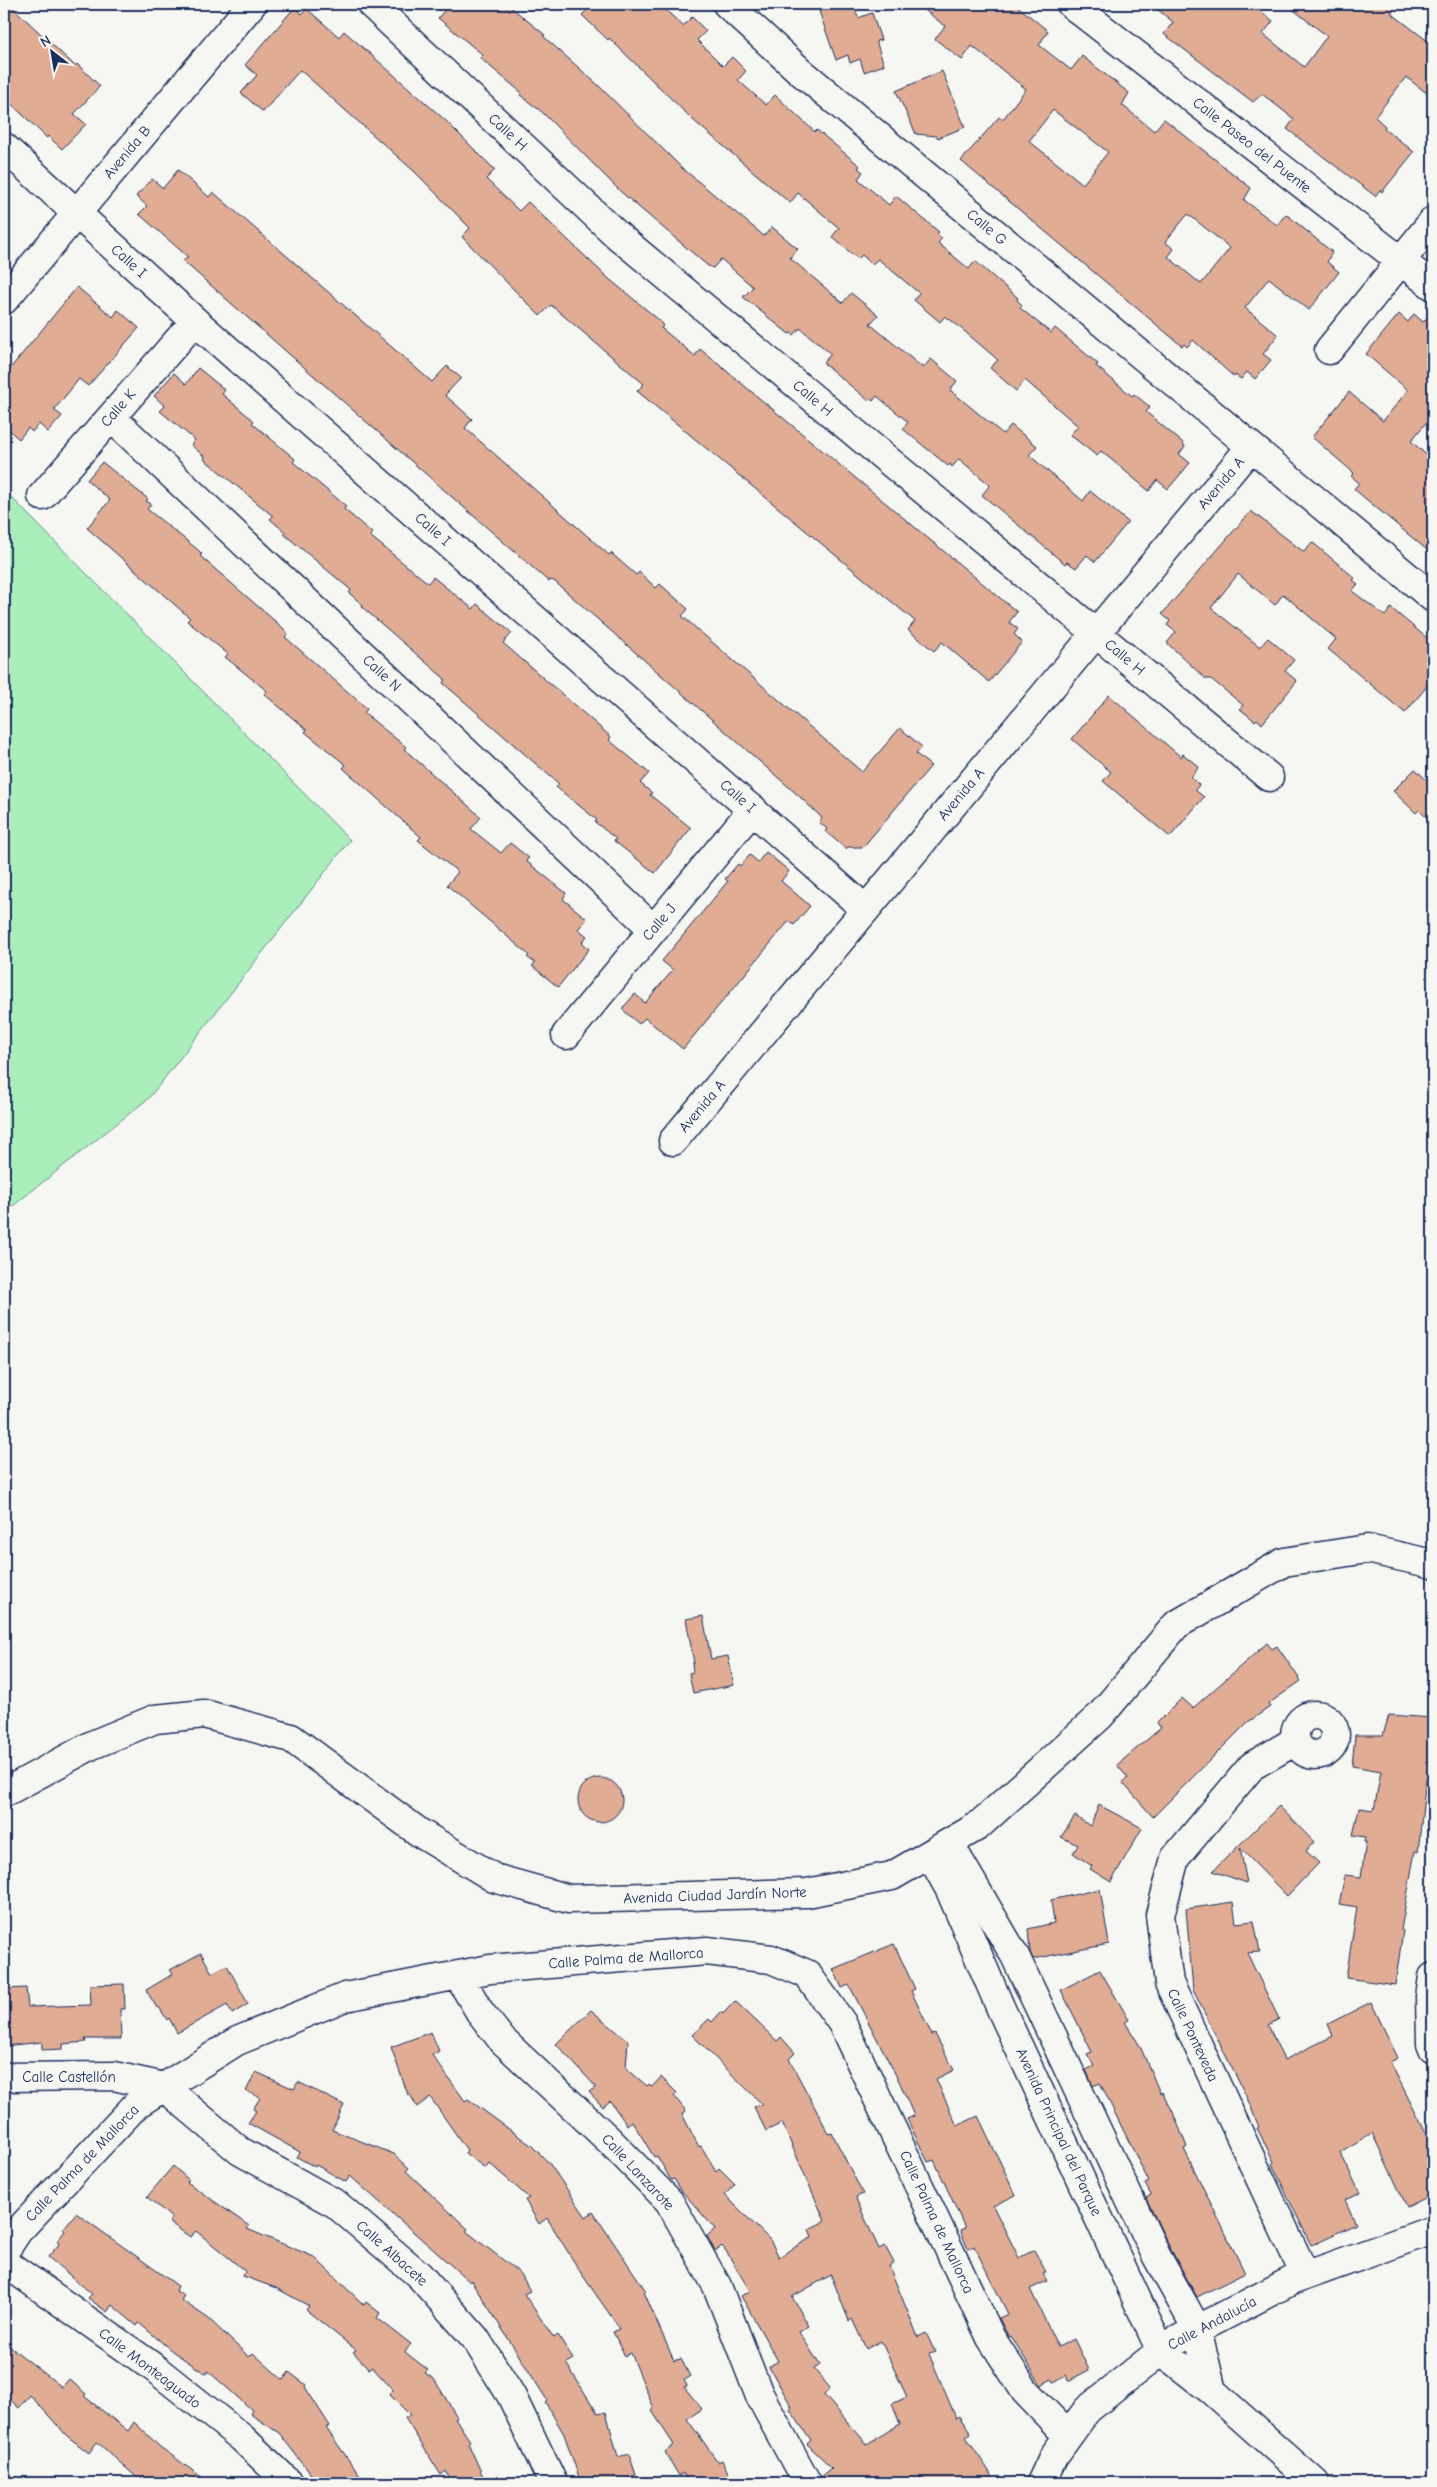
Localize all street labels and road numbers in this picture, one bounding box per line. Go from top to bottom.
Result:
street label: Calle Paseo del Puente [1189,93,1315,197]
street label: Calle H [485,109,531,155]
street label: Avenida B [100,122,154,182]
street label: Calle G [963,205,1011,249]
street label: Calle I [107,240,151,282]
street label: Calle H [789,376,837,420]
street label: Calle K [97,385,140,431]
street label: Avenida A [1194,453,1248,513]
street label: Calle I [411,508,455,550]
street label: Calle H [1101,635,1149,679]
street label: Calle N [359,651,405,695]
street label: Avenida A [934,764,988,824]
street label: Calle I [716,775,760,817]
street label: Calle J [638,900,680,944]
street label: Avenida A [675,1076,729,1136]
street label: Avenida Ciudad Jardín Norte [623,1883,807,1907]
street label: Calle Palma de Mallorca [548,1944,704,1972]
street label: Calle Ponteveda [1164,1986,1222,2084]
street label: Avenida Principal del Parque [1012,2045,1106,2219]
street label: Calle Castellón [22,2068,116,2086]
street label: Calle Palma de Mallorca [21,2101,143,2225]
street label: Calle Lanzarote [598,2130,678,2214]
street label: Calle Palma de Mallorca [896,2148,978,2296]
street label: Calle Albacete [353,2216,432,2290]
street label: Calle Andalucía [1164,2292,1260,2354]
street label: Calle Monteaguado [95,2324,205,2412]

